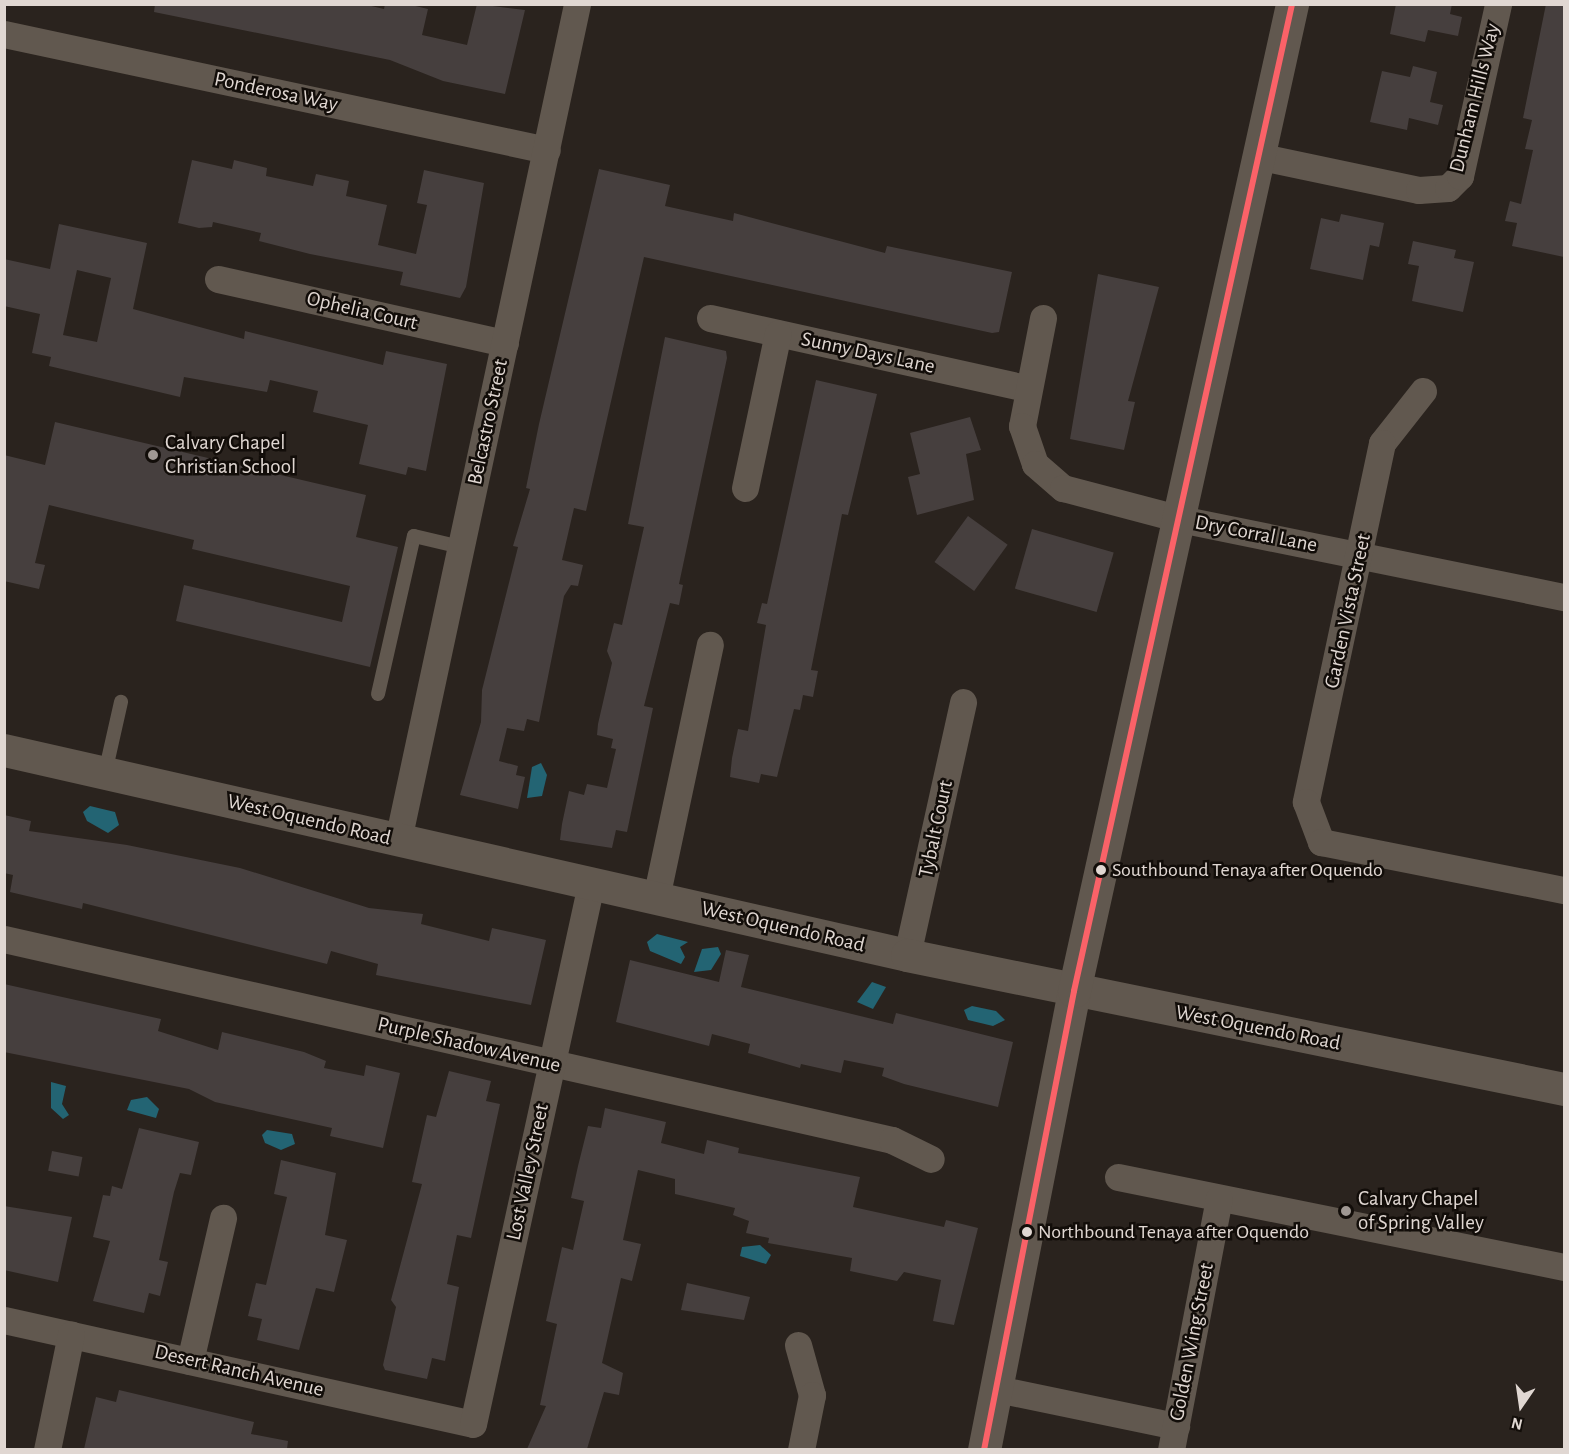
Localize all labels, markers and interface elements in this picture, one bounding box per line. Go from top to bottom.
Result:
street label: Dunham Hills Way [1444,21,1506,175]
street label: Ponderosa Way [212,67,340,117]
street label: Ophelia Court [304,286,420,336]
street label: Sunny Days Lane [799,327,937,379]
street label: Belcastro Street [462,357,514,487]
place label: Calvary Chapel Christian School [165,430,296,480]
marker: Calvary Chapel Christian School [146,448,160,462]
street label: Dry Corral Lane [1193,510,1319,558]
street label: Garden Vista Street [1319,531,1377,691]
street label: Tybalt Court [913,778,959,880]
street label: West Oquendo Road [225,789,393,851]
place label: Southbound Tenaya after Oquendo [1112,858,1383,882]
marker: Southbound Tenaya after Oquendo [1095,864,1107,876]
street label: West Oquendo Road [699,896,867,958]
street label: West Oquendo Road [1174,1000,1342,1056]
street label: Purple Shadow Avenue [375,1012,563,1078]
street label: Lost Valley Street [501,1101,555,1243]
place label: Calvary Chapel of Spring Valley [1358,1186,1484,1236]
marker: Calvary Chapel of Spring Valley [1339,1204,1353,1218]
place label: Northbound Tenaya after Oquendo [1038,1220,1309,1244]
marker: Northbound Tenaya after Oquendo [1021,1226,1033,1238]
street label: Golden Wing Street [1164,1261,1220,1423]
street label: Desert Ranch Avenue [152,1339,326,1403]
north arrow [1491,1376,1551,1436]
text: N [1510,1414,1524,1433]

